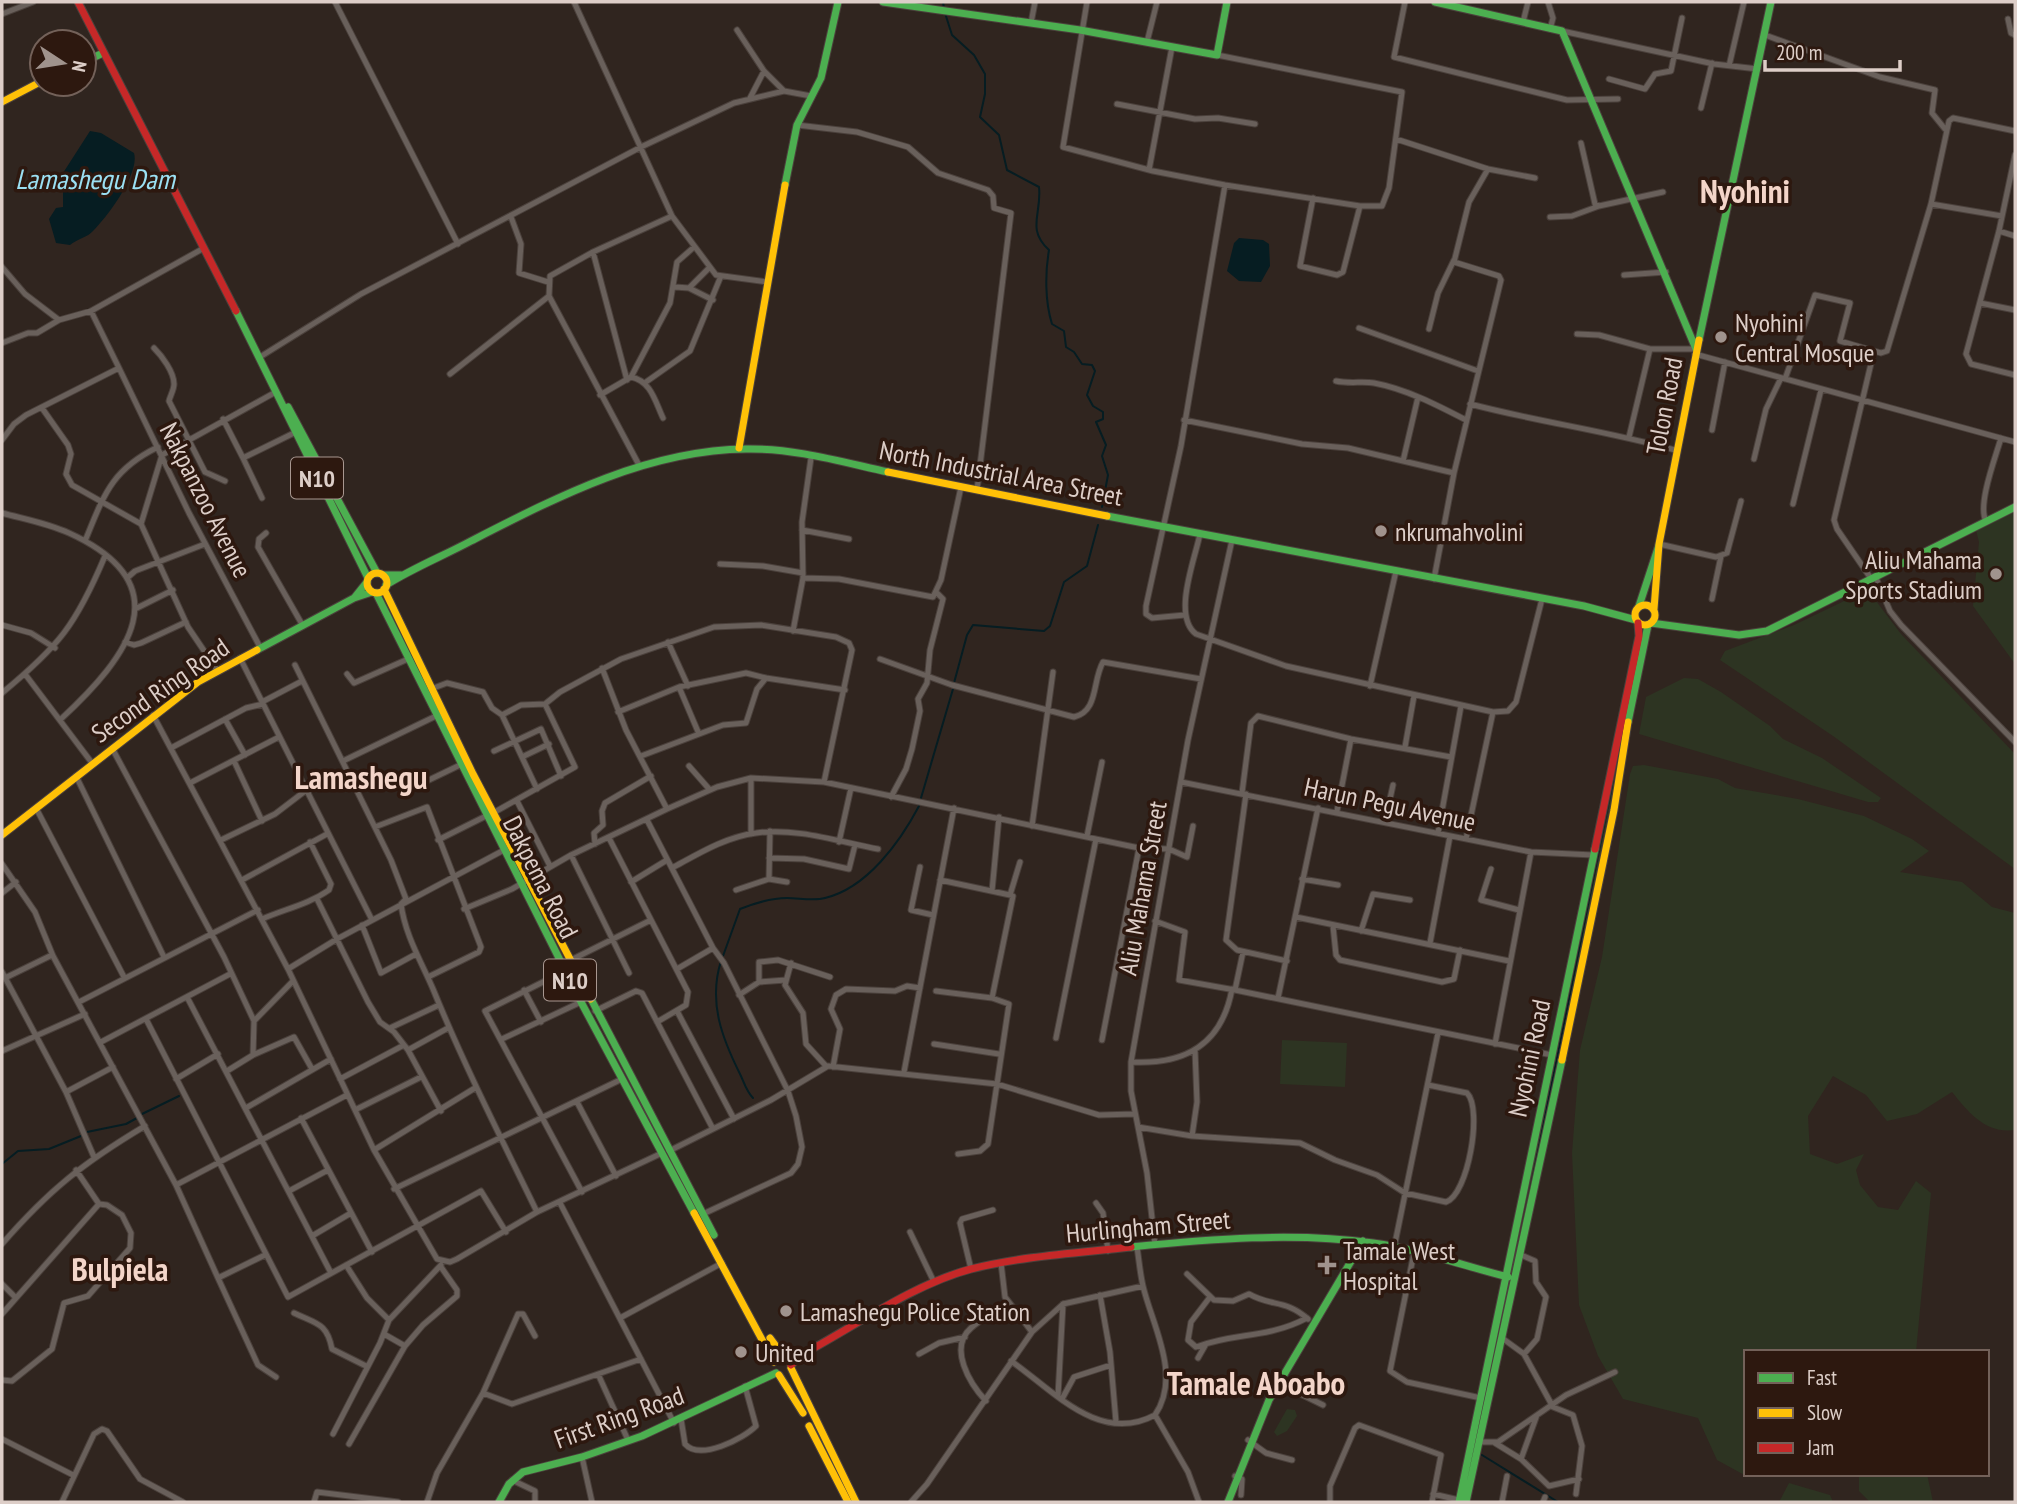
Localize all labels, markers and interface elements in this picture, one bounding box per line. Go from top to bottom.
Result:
north arrow [28,28,98,98]
scale bar [1765,28,1900,72]
text: 200 m [1776,39,1822,66]
text: N [67,59,92,74]
water label: Lamashegu Dam [15,160,176,197]
district label: Nyohini [1700,169,1790,212]
place label: Nyohini Central Mosque [1735,306,1874,369]
marker: Nyohini Central Mosque [1713,329,1729,345]
street label: Tolon Road [1638,354,1690,458]
street label: Nakpanzoo Avenue [153,417,259,583]
street label: North Industrial Area Street [877,433,1125,513]
road number: N10 [291,458,343,499]
place label: nkrumahvolini [1395,515,1524,548]
marker: nkrumahvolini [1373,523,1389,539]
place label: Aliu Mahama Sports Stadium [1845,543,1982,606]
marker: Aliu Mahama Sports Stadium [1988,566,2004,582]
street label: Second Ring Road [85,630,235,750]
district label: Lamashegu [295,755,427,798]
street label: Harun Pegu Avenue [1301,770,1479,838]
street label: Aliu Mahama Street [1110,798,1174,978]
street label: Dakpema Road [496,810,586,944]
road number: N10 [544,960,596,1000]
street label: Nyohini Road [1500,996,1558,1120]
street label: Hurlingham Street [1064,1202,1232,1250]
place label: Tamale West Hospital [1343,1234,1455,1297]
district label: Bulpiela [72,1247,168,1290]
marker: Tamale West Hospital [1317,1255,1337,1275]
place label: Lamashegu Police Station [800,1295,1030,1328]
marker: Lamashegu Police Station [778,1303,794,1319]
place label: United [755,1336,815,1369]
marker: United [733,1344,749,1360]
legend [1744,1350,1989,1476]
district label: Tamale Aboabo [1167,1361,1345,1404]
text: Fast [1807,1364,1837,1391]
street label: First Ring Road [550,1378,688,1456]
text: Slow [1807,1399,1843,1426]
text: Jam [1806,1434,1834,1461]

